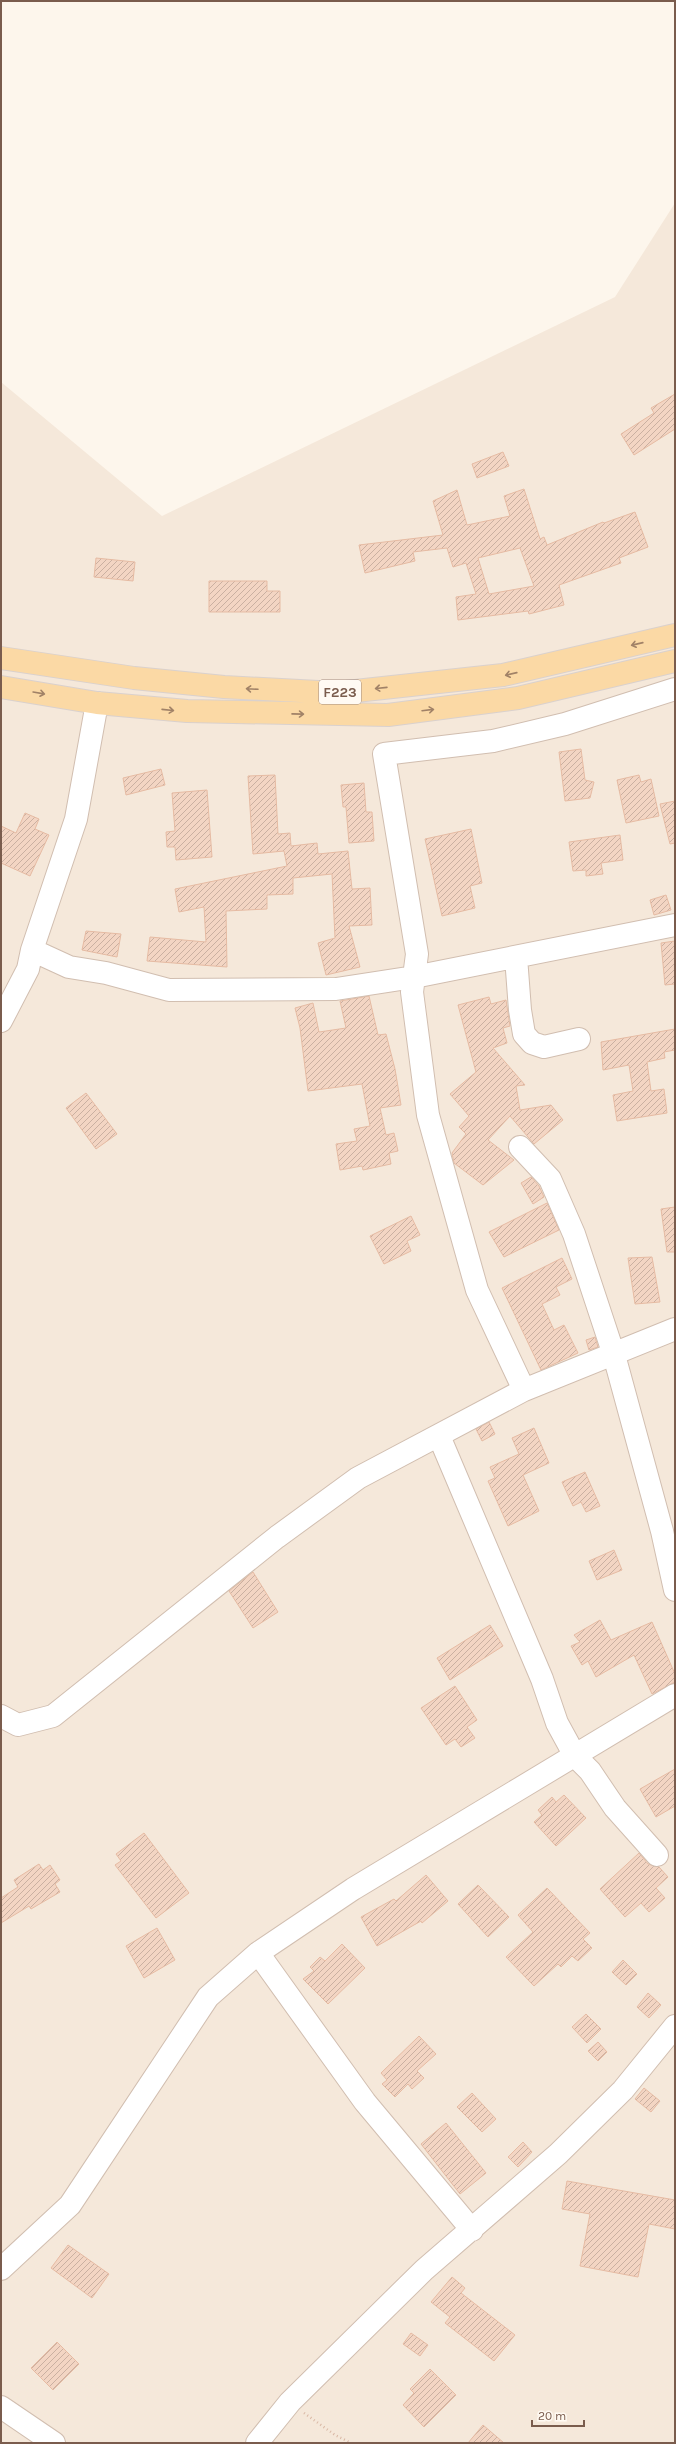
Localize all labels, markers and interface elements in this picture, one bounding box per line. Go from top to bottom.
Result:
one-way arrow [631,641,644,649]
one-way arrow [504,670,517,678]
road number: F223 [319,680,361,704]
one-way arrow [246,685,259,692]
one-way arrow [375,685,388,692]
one-way arrow [33,689,46,697]
one-way arrow [161,706,174,713]
one-way arrow [421,706,434,714]
one-way arrow [291,710,304,718]
scale bar [532,2402,584,2428]
text: 20 m [538,2409,566,2423]

